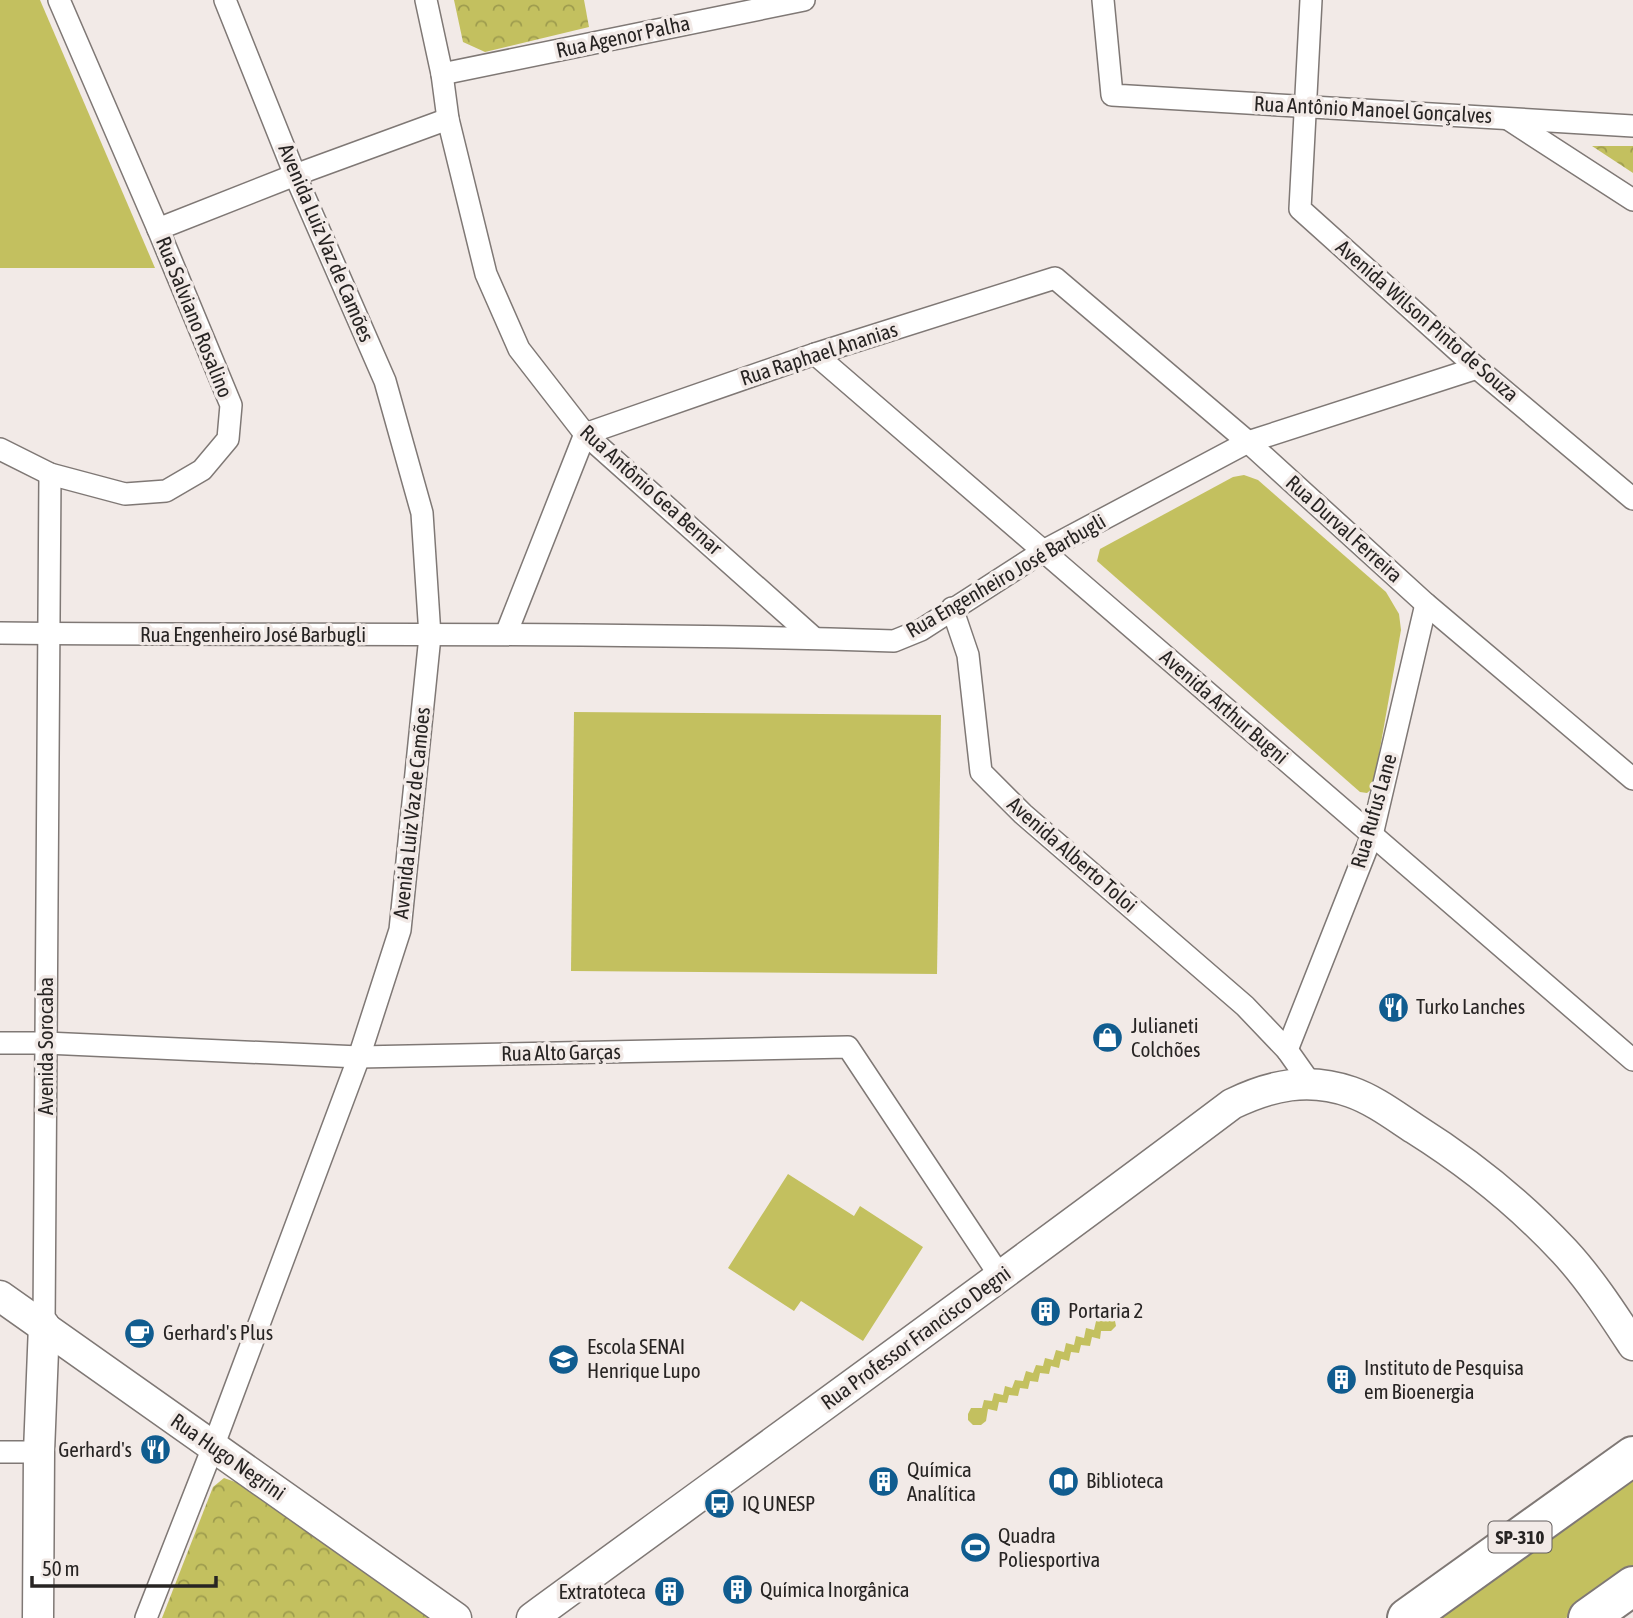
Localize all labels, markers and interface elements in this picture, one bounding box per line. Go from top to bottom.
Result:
street label: Rua Agenor Palha [554,10,692,62]
street label: Rua Antônio Manoel Gonçalves [1253,91,1493,127]
street label: Avenida Luiz Vaz de Camões [274,140,380,345]
street label: Rua Salviano Rosalino [152,233,238,401]
street label: Avenida Wilson Pinto de Souza [1332,234,1524,406]
street label: Rua Raphael Ananias [737,316,900,390]
street label: Rua Antônio Gea Bernar [576,419,728,560]
street label: Rua Durval Ferreira [1282,470,1408,587]
street label: Rua Engenheiro José Barbugli [902,508,1109,642]
street label: Rua Engenheiro José Barbugli [140,622,366,646]
street label: Avenida Arthur Bugni [1156,644,1294,768]
street label: Avenida Luiz Vaz de Camões [388,706,434,920]
street label: Rua Rufus Lane [1345,751,1401,871]
street label: Avenida Alberto Toloi [1003,791,1142,917]
street label: Avenida Sorocaba [33,977,57,1115]
restaurant icon: Turko Lanches [1376,990,1410,1024]
place label: Turko Lanches [1416,994,1525,1018]
place label: Julianeti Colchões [1131,1013,1200,1061]
shop icon: Julianeti Colchões [1091,1021,1125,1055]
street label: Rua Alto Garças [501,1039,621,1065]
street label: Rua Professor Francisco Degni [816,1260,1015,1414]
building icon: Portaria 2 [1028,1294,1062,1328]
place label: Portaria 2 [1068,1298,1143,1322]
cafe icon: Gerhard's Plus [123,1316,157,1350]
place label: Gerhard's Plus [163,1320,273,1344]
place label: Escola SENAI Henrique Lupo [587,1334,701,1382]
school or university icon: Escola SENAI Henrique Lupo [547,1342,581,1376]
place label: Instituto de Pesquisa em Bioenergia [1364,1355,1524,1403]
building icon: Instituto de Pesquisa em Bioenergia [1324,1363,1358,1397]
street label: Rua Hugo Negrini [167,1408,290,1504]
restaurant icon: Gerhard's [138,1433,172,1467]
place label: Gerhard's [58,1437,132,1461]
place label: Química Analítica [907,1457,976,1505]
library icon: Biblioteca [1046,1464,1080,1498]
building icon: Química Analítica [867,1465,901,1499]
place label: Biblioteca [1086,1468,1164,1492]
bus stop icon: IQ UNESP [702,1487,736,1521]
place label: IQ UNESP [742,1491,815,1515]
road number: SP-310 [1488,1522,1552,1553]
place label: Quadra Poliesportiva [998,1523,1100,1571]
sports icon: Quadra Poliesportiva [958,1531,992,1565]
scale bar [32,1544,215,1588]
text: 50 m [42,1556,80,1580]
building icon: Química Inorgânica [720,1573,754,1607]
building icon: Extratoteca [652,1575,686,1609]
place label: Química Inorgânica [760,1577,910,1601]
place label: Extratoteca [558,1579,646,1603]

